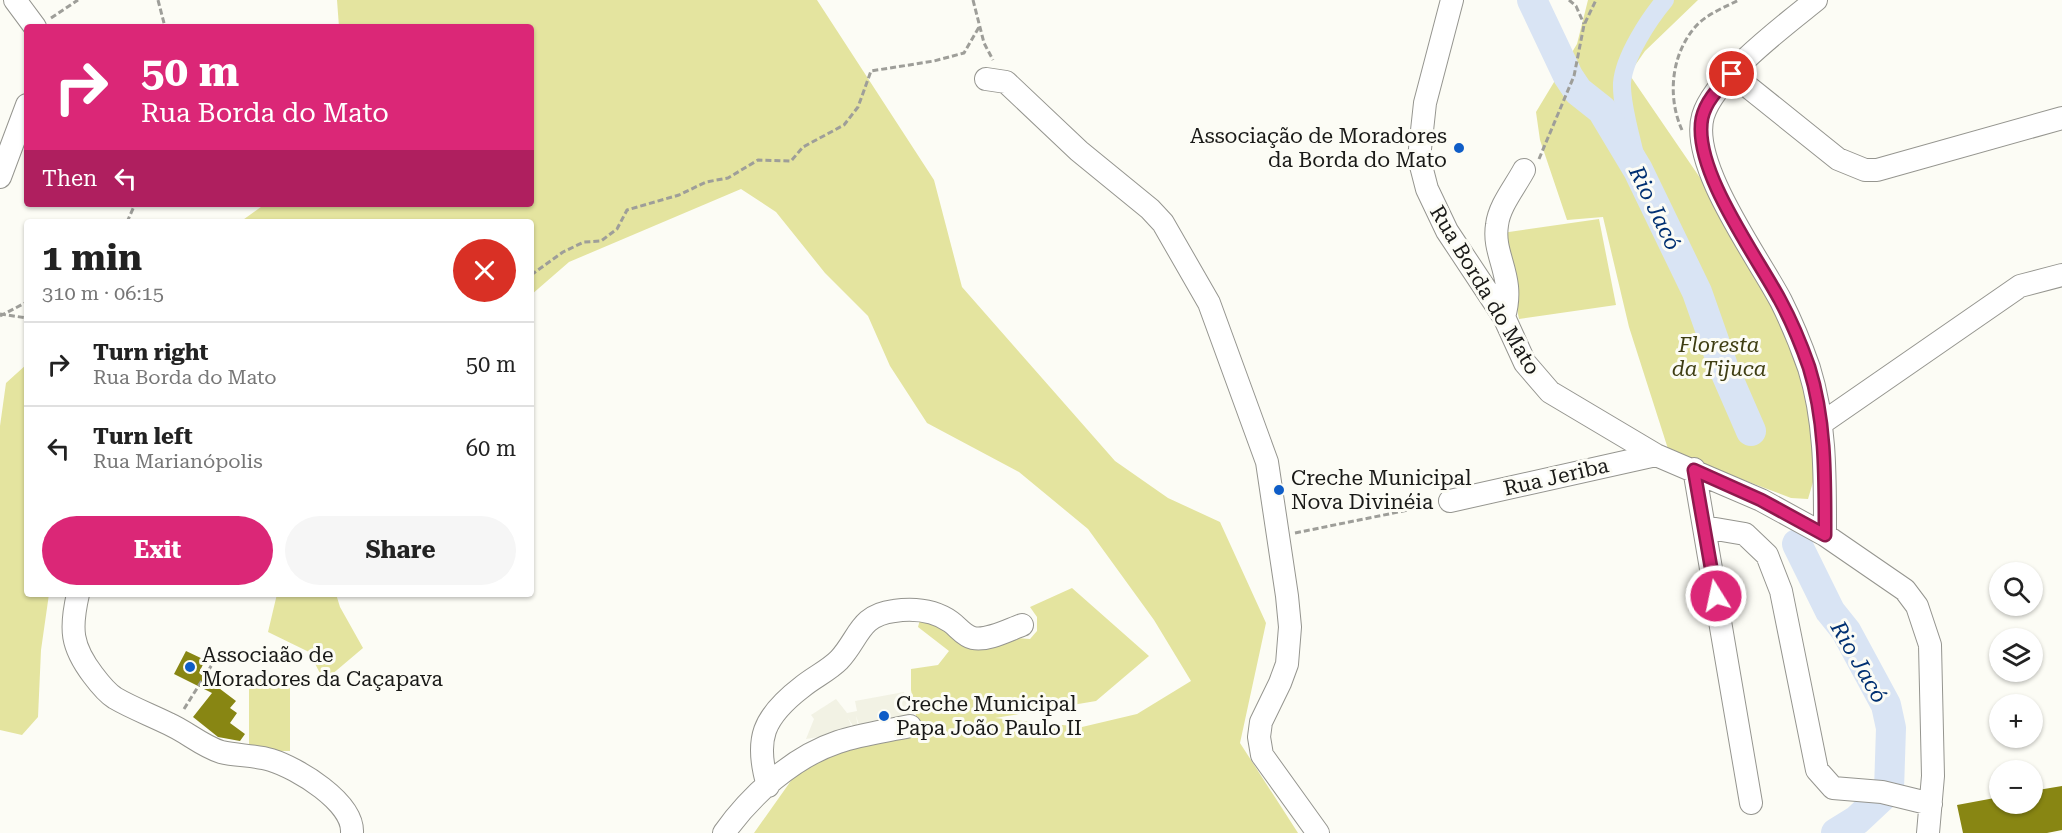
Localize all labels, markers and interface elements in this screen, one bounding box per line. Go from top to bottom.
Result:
text: 50 m [141,47,239,96]
icon: right [42,48,120,126]
pin [1706,48,1757,99]
icon: arrive [1715,57,1748,90]
text: Rua Borda do Mato [141,97,389,129]
place label: Associação de Moradores da Borda do Mato [1190,124,1447,172]
marker: Associação de Moradores da Borda do Mato [1452,141,1466,155]
water label: Rio Jacó [1624,161,1686,254]
icon: left [109,162,142,195]
text: Then [42,166,97,191]
street label: Rua Borda do Mato [1425,201,1545,379]
text: 1 min [42,237,142,279]
button: close [453,239,516,302]
text: 310 m · 06:15 [42,281,164,305]
park label: Floresta da Tijuca [1672,333,1766,381]
text: Turn right [93,340,208,365]
icon: right [42,348,75,381]
text: 50 m [466,352,516,377]
text: Rua Borda do Mato [93,365,277,389]
text: Turn left [93,424,193,449]
icon: left [42,432,75,465]
text: 60 m [466,436,516,461]
text: Rua Marianópolis [93,449,263,473]
street label: Rua Jeriba [1501,453,1611,501]
place label: Creche Municipal Nova Divinéia [1291,466,1472,514]
marker: Creche Municipal Nova Divinéia [1272,483,1286,497]
button: Exit [42,516,273,585]
button: Share [285,516,516,585]
map controls [1989,562,2043,814]
button: search [1989,562,2043,616]
position arrow [1684,564,1748,628]
water label: Rio Jacó [1825,616,1892,707]
button: layers [1989,628,2043,682]
place label: Associaão de Moradores da Caçapava [202,643,444,691]
marker: Associaão de Moradores da Caçapava [183,660,197,674]
place label: Creche Municipal Papa João Paulo II [896,692,1082,740]
button: + [1989,694,2043,748]
marker: Creche Municipal Papa João Paulo II [877,709,891,723]
button: − [1989,760,2043,814]

